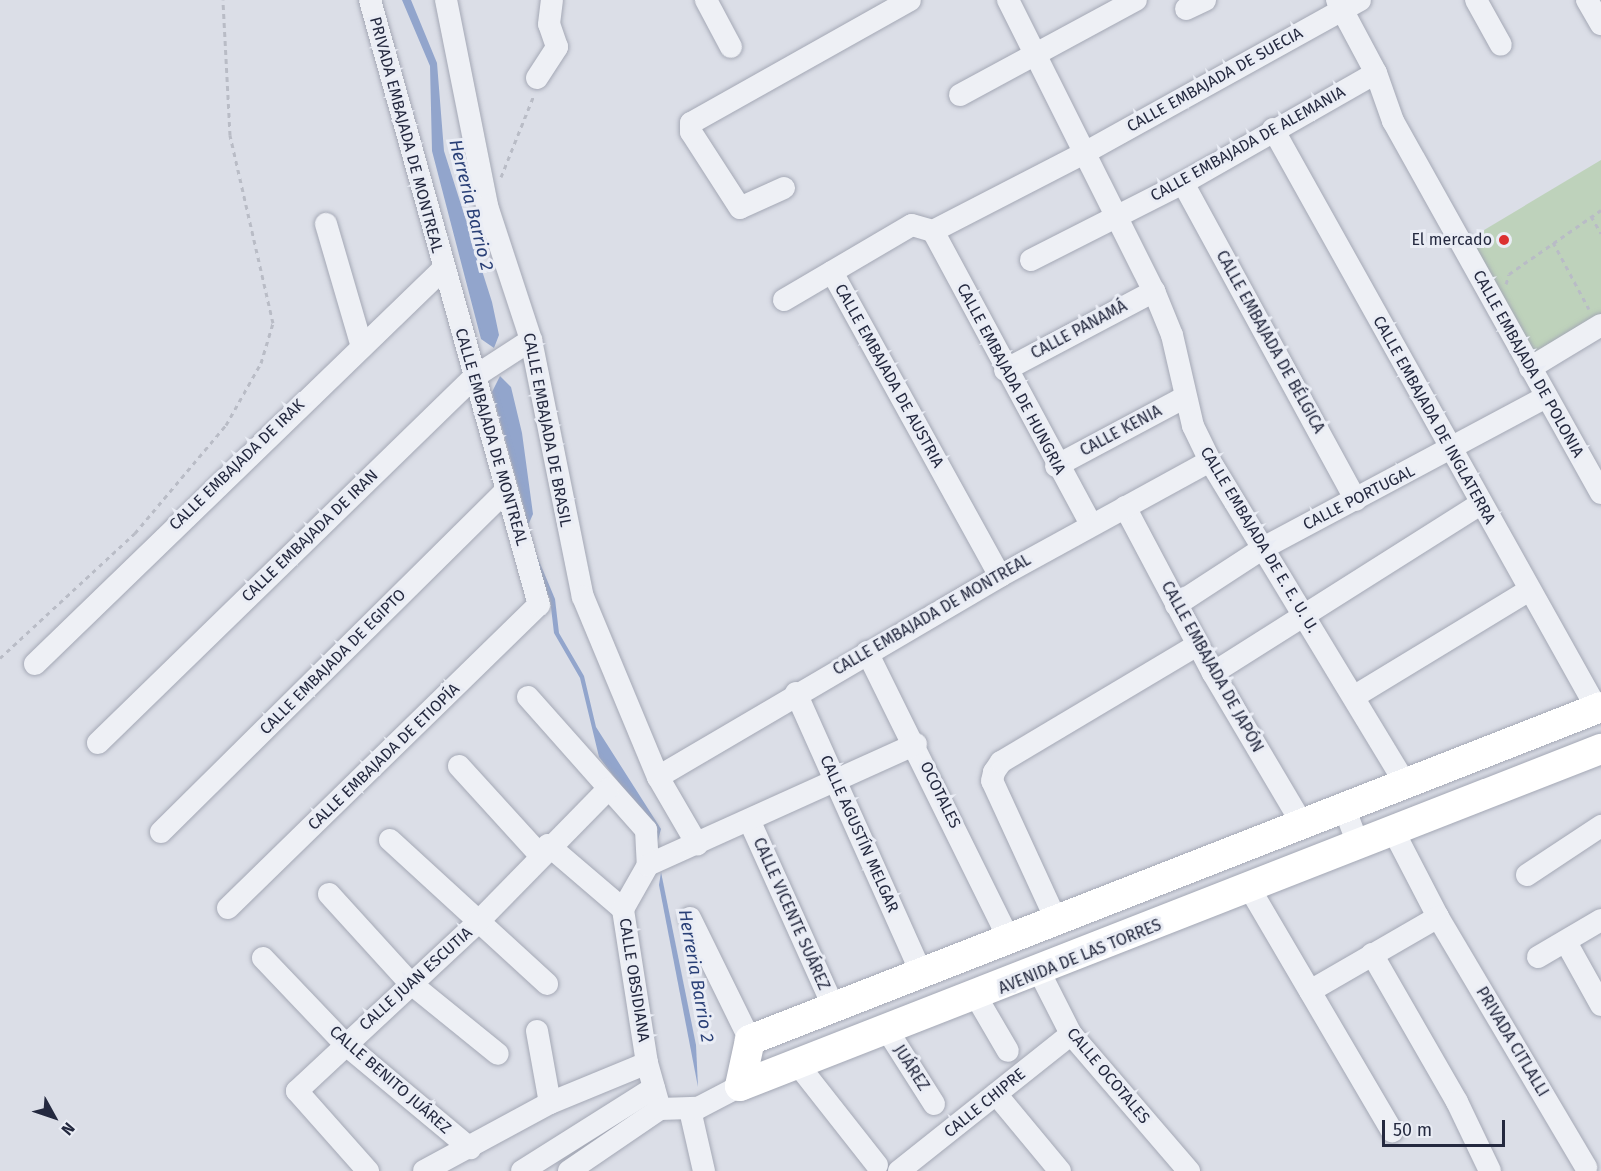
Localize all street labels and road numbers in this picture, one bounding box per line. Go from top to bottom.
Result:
street label: PRIVADA EMBAJADA DE MONTREAL [365,15,447,255]
street label: CALLE EMBAJADA DE SUECIA [1124,24,1306,136]
street label: CALLE EMBAJADA DE ALEMANIA [1147,82,1349,206]
street label: CALLE EMBAJADA DE BÉLGICA [1212,247,1328,437]
street label: CALLE EMBAJADA DE POLONIA [1468,267,1588,461]
street label: CALLE EMBAJADA DE HUNGRIA [952,280,1070,478]
street label: CALLE EMBAJADA DE AUSTRIA [830,281,948,471]
street label: CALLE PANAMÁ [1028,297,1130,363]
street label: CALLE EMBAJADA DE INGLATERRA [1369,313,1499,527]
street label: CALLE EMBAJADA DE MONTREAL [451,326,531,548]
street label: CALLE EMBAJADA DE BRASIL [519,331,575,529]
street label: CALLE EMBAJADA DE IRAK [165,395,309,535]
street label: CALLE KENIA [1077,401,1165,461]
street label: CALLE EMBAJADA DE E. E. U. U. [1196,444,1322,636]
street label: CALLE PORTUGAL [1300,462,1418,534]
street label: CALLE EMBAJADA DE IRAN [238,466,382,606]
street label: CALLE EMBAJADA DE MONTREAL [830,550,1034,680]
street label: CALLE EMBAJADA DE JAPÓN [1157,578,1267,756]
street label: CALLE EMBAJADA DE EGIPTO [256,585,410,739]
street label: CALLE EMBAJADA DE ETIOPÍA [304,680,464,834]
street label: CALLE AGUSTÍN MELGAR [816,752,902,916]
street label: OCOTALES [916,758,964,832]
street label: CALLE VICENTE SUÁREZ [749,835,833,993]
street label: AVENIDA DE LAS TORRES [996,915,1164,999]
street label: CALLE OBSIDIANA [615,917,653,1043]
street label: CALLE JUAN ESCUTIA [356,923,476,1035]
street label: PRIVADA CITLALLI [1472,984,1552,1100]
street label: CALLE BENITO JUÁREZ [325,1022,455,1138]
street label: CALLE OCOTALES [1062,1024,1154,1128]
street label: JUÁREZ [889,1041,933,1095]
street label: CALLE CHIPRE [941,1064,1029,1142]

